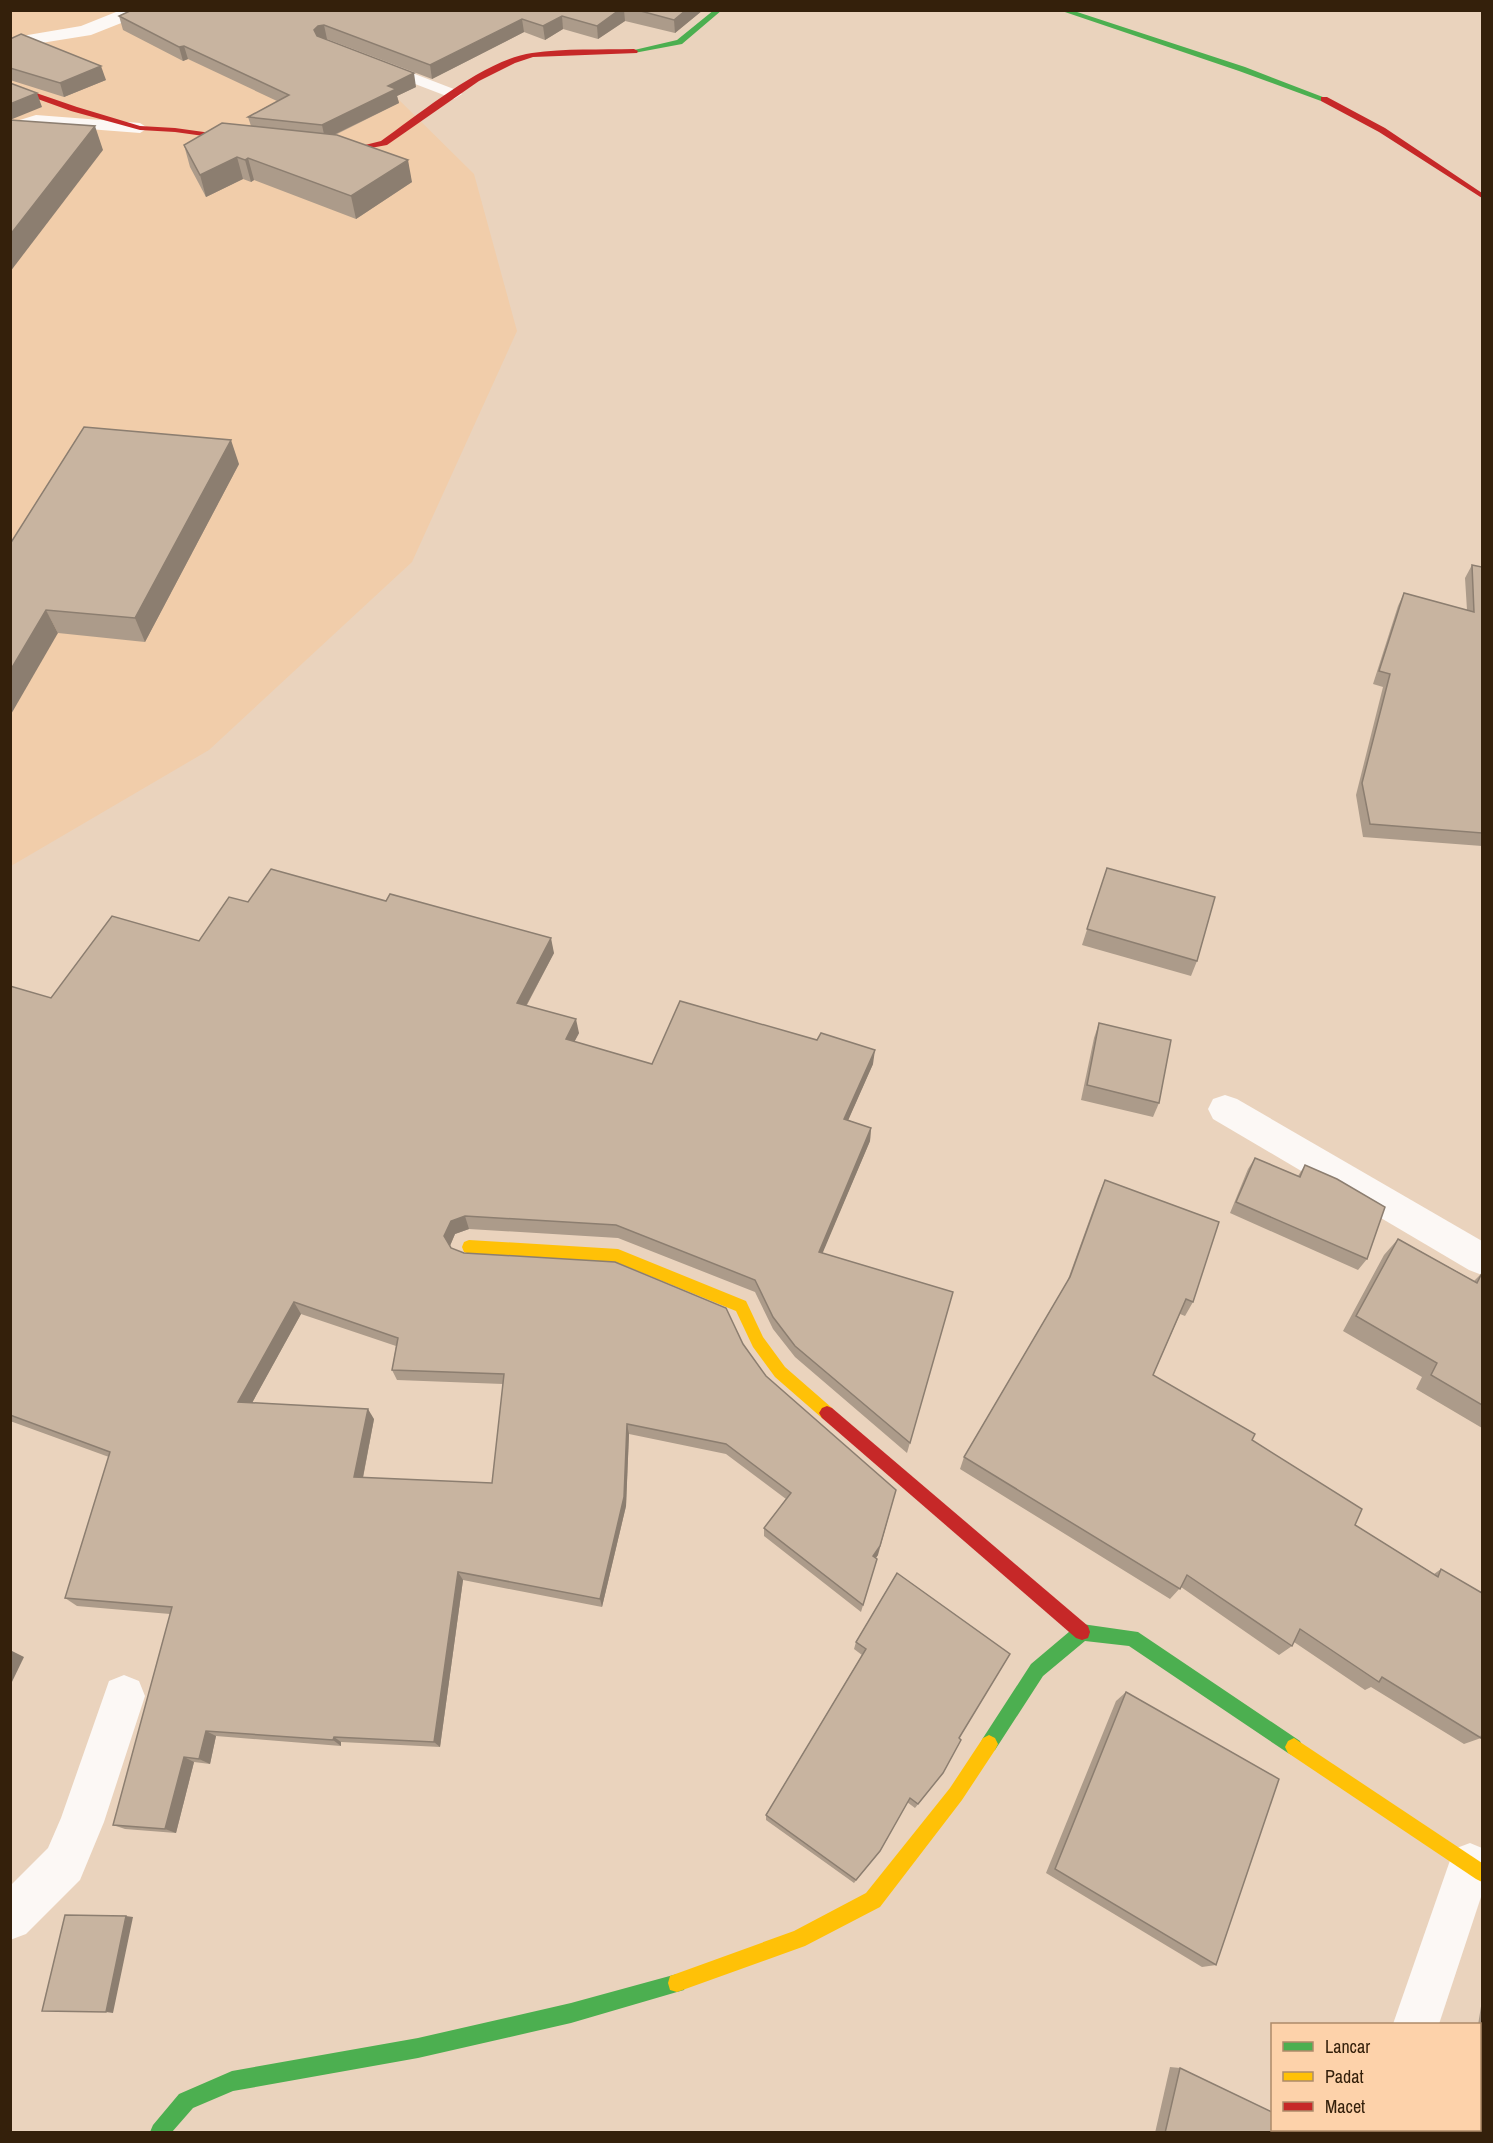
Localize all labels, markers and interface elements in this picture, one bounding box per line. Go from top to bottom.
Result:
legend [1271,2023,1481,2131]
text: Lancar [1325,2034,1370,2059]
text: Padat [1325,2064,1364,2089]
text: Macet [1325,2094,1365,2119]

